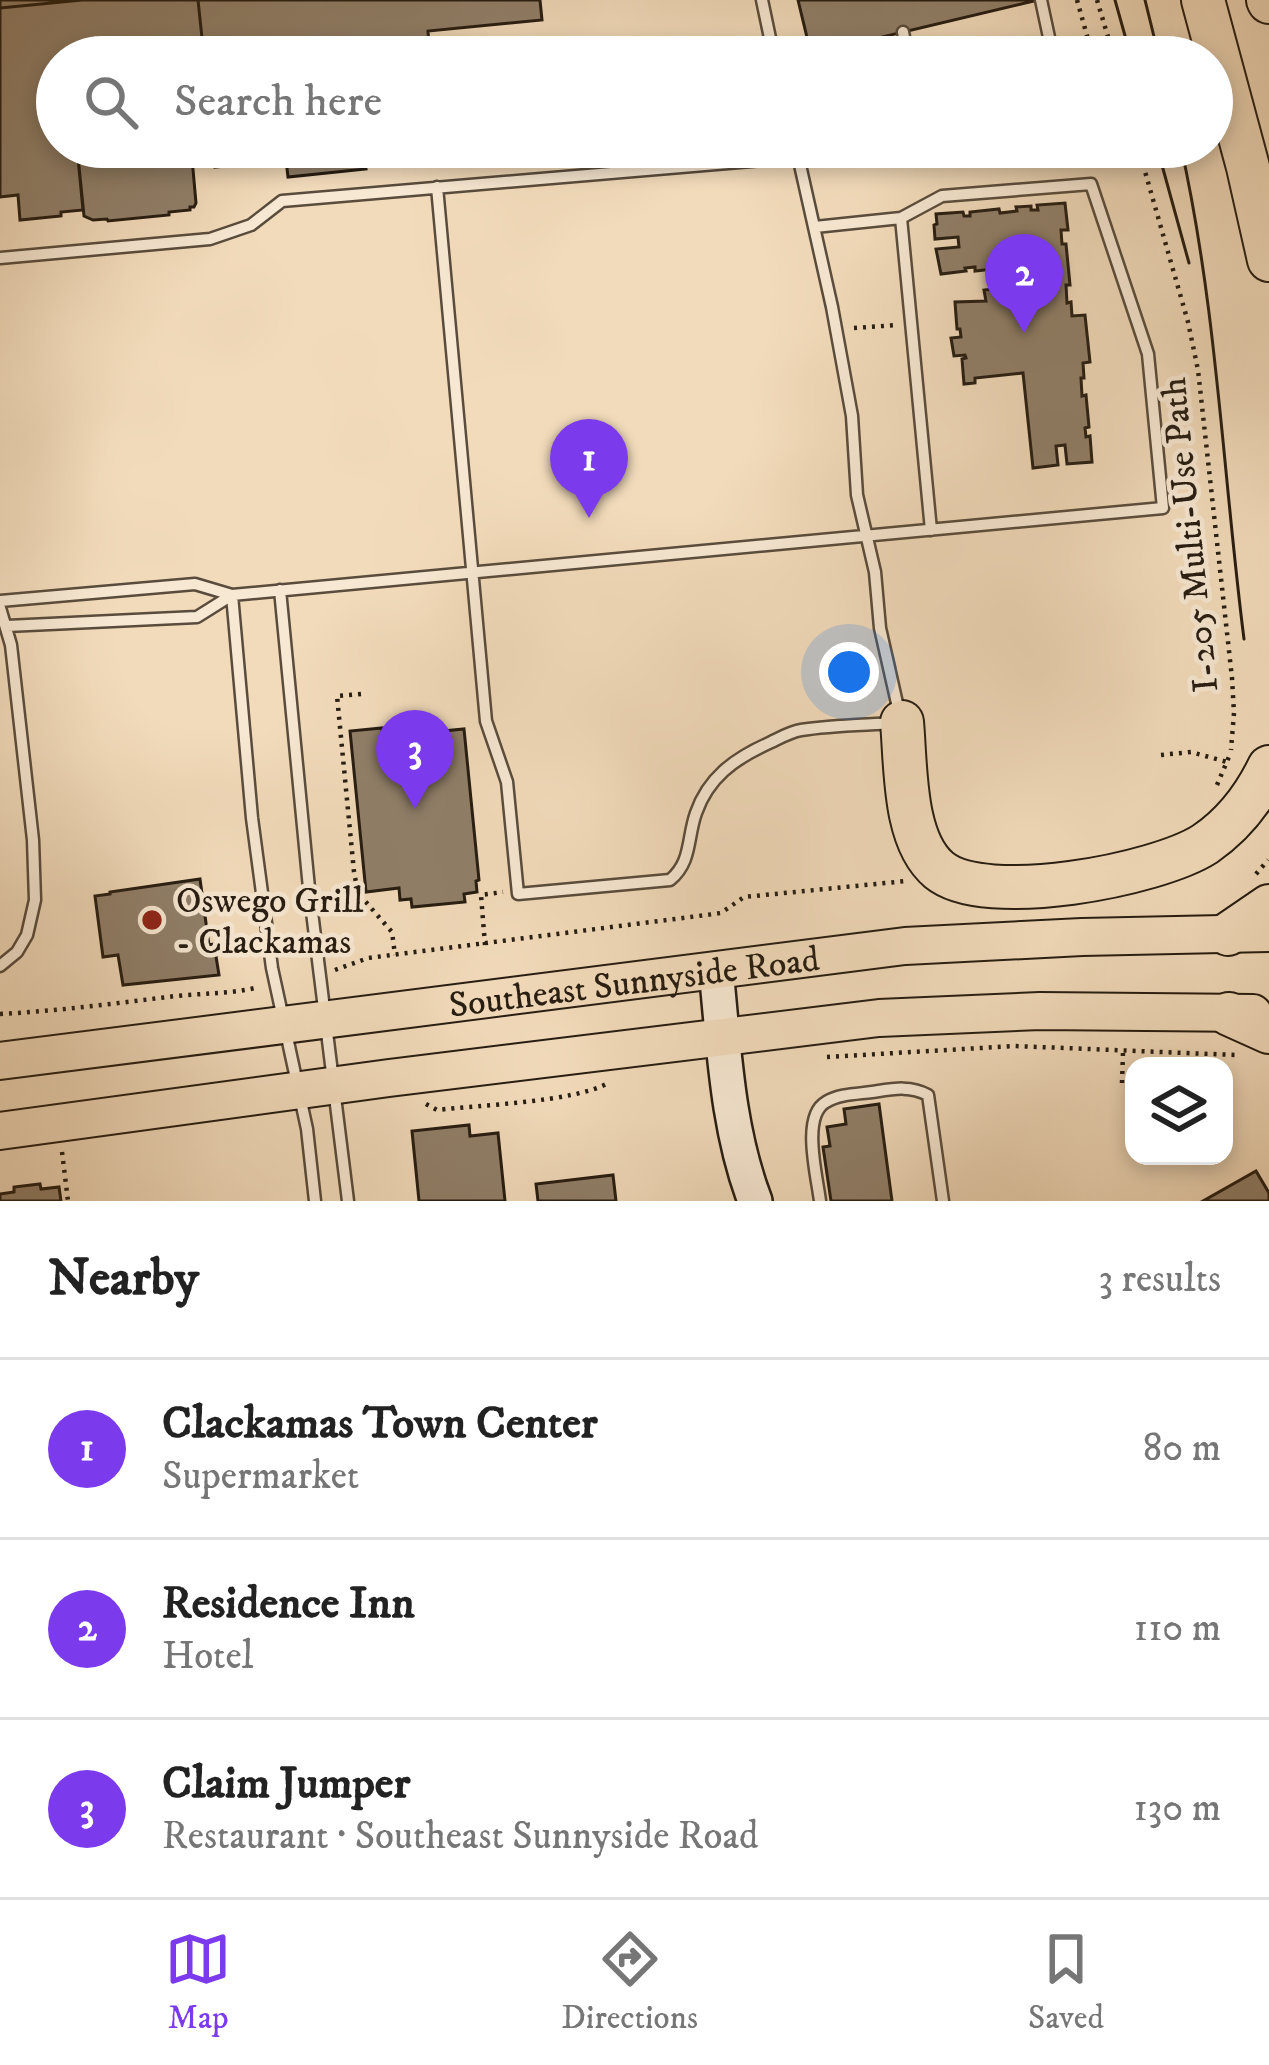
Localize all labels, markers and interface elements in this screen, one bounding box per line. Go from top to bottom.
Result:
search box [36,36,1233,168]
icon: search [78,69,144,135]
text: Search here [174,74,382,130]
pin: 2 [985,234,1063,333]
street label: I-205 Multi-Use Path [1152,375,1229,694]
pin: 1 [550,419,628,518]
your location [819,642,879,702]
pin: 3 [376,710,454,809]
place label: Oswego Grill - Clackamas [176,879,364,965]
marker: Oswego Grill - Clackamas [139,907,165,933]
street label: Southeast Sunnyside Road [446,937,822,1029]
map controls [1125,1057,1233,1165]
button: layers [1125,1057,1233,1165]
text: Nearby [48,1247,199,1311]
text: 3 results [1098,1255,1221,1304]
text: Clackamas Town Center [162,1396,598,1452]
text: 1 [80,1424,94,1473]
text: 80 m [1143,1424,1221,1473]
text: Supermarket [162,1452,359,1501]
text: Residence Inn [162,1576,415,1632]
text: 2 [77,1604,97,1653]
text: 110 m [1134,1604,1221,1653]
text: Hotel [162,1632,253,1681]
text: Claim Jumper [162,1756,410,1812]
text: 3 [80,1784,94,1833]
text: 130 m [1133,1784,1221,1833]
text: Restaurant · Southeast Sunnyside Road [162,1812,758,1861]
tab: Map [165,1926,231,2039]
tab: Directions [561,1926,698,2039]
tab: Saved [1028,1926,1104,2039]

